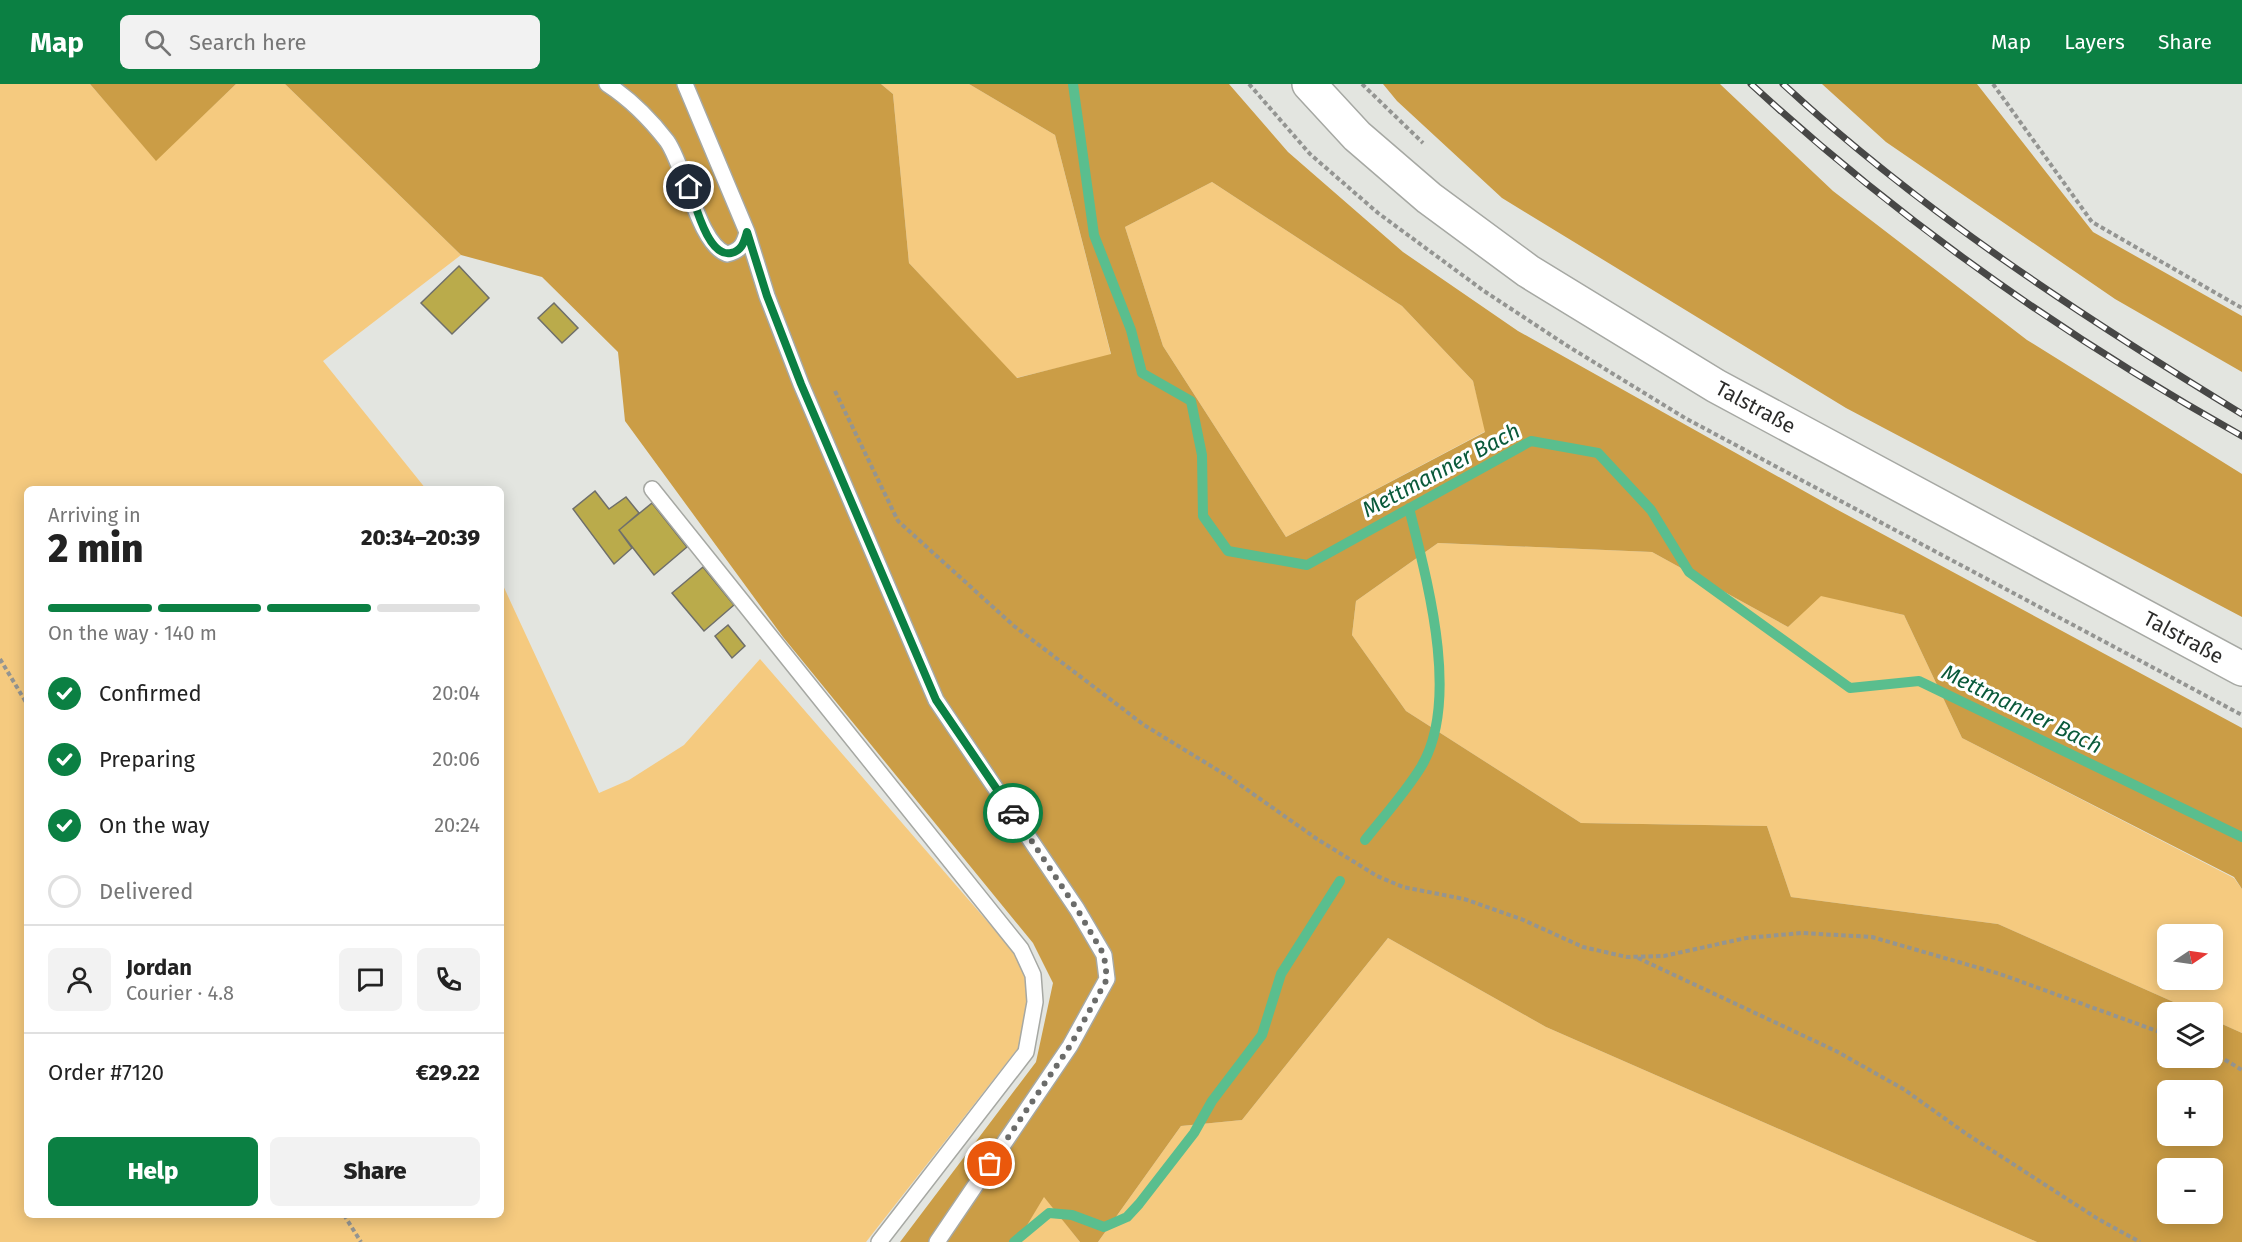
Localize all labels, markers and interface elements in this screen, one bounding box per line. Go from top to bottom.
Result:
search box [120,15,540,69]
text: Map [30,26,84,59]
icon: search [141,26,174,59]
text: Search here [189,29,307,56]
text: Map [1991,29,2031,55]
text: Layers [2064,29,2125,55]
text: Share [2158,29,2212,55]
pin [663,161,714,212]
icon: home [672,170,705,203]
street label: Talstraße [1711,375,1800,439]
water label: Mettmanner Bach [1357,417,1525,523]
text: Arriving in [48,503,141,527]
text: 20:34–20:39 [361,524,480,551]
text: 2 min [48,526,144,572]
street label: Talstraße [2139,605,2228,670]
text: On the way · 140 m [48,621,217,645]
water label: Mettmanner Bach [1937,658,2107,760]
icon: check [48,677,81,710]
text: Confirmed [99,680,202,707]
text: 20:04 [432,681,480,705]
icon: check [48,743,81,776]
text: Preparing [99,746,195,773]
text: 20:06 [432,747,480,771]
courier [983,783,1043,843]
icon: car [997,797,1030,830]
icon: check [48,809,81,842]
text: On the way [99,812,210,839]
text: 20:24 [434,813,480,837]
text: Delivered [99,878,194,905]
north arrow [2157,924,2223,990]
map controls [2157,924,2223,1224]
button: person [48,948,111,1011]
button: chat [339,948,402,1011]
button: phone [417,948,480,1011]
text: Jordan [126,954,192,981]
text: Courier · 4.8 [126,981,234,1005]
button: layers [2157,1002,2223,1068]
text: Order #7120 [48,1059,164,1086]
text: €29.22 [416,1059,480,1086]
button: + [2157,1080,2223,1146]
button: Help [48,1137,258,1206]
button: Share [270,1137,480,1206]
pin [964,1138,1015,1189]
icon: bag [973,1147,1006,1180]
button: − [2157,1158,2223,1224]

